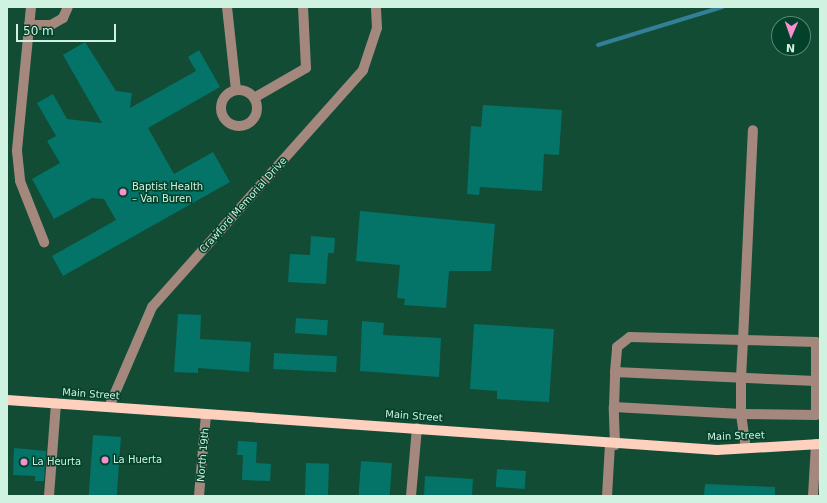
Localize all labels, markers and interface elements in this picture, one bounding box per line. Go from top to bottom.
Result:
scale bar [18,16,118,42]
north arrow [771,16,811,56]
text: 50 m [23,24,54,38]
text: N [786,41,795,54]
street label: Crawford Memorial Drive [197,155,289,255]
place label: Baptist Health – Van Buren [132,180,203,204]
marker: Baptist Health – Van Buren [117,186,129,198]
street label: Main Street [62,386,120,402]
street label: Main Street [385,408,443,424]
street label: North 19th [195,428,211,482]
street label: Main Street [707,429,765,443]
place label: La Huerta [113,454,162,466]
marker: La Huerta [100,455,110,465]
place label: La Heurta [32,456,81,468]
marker: La Heurta [19,457,29,467]

